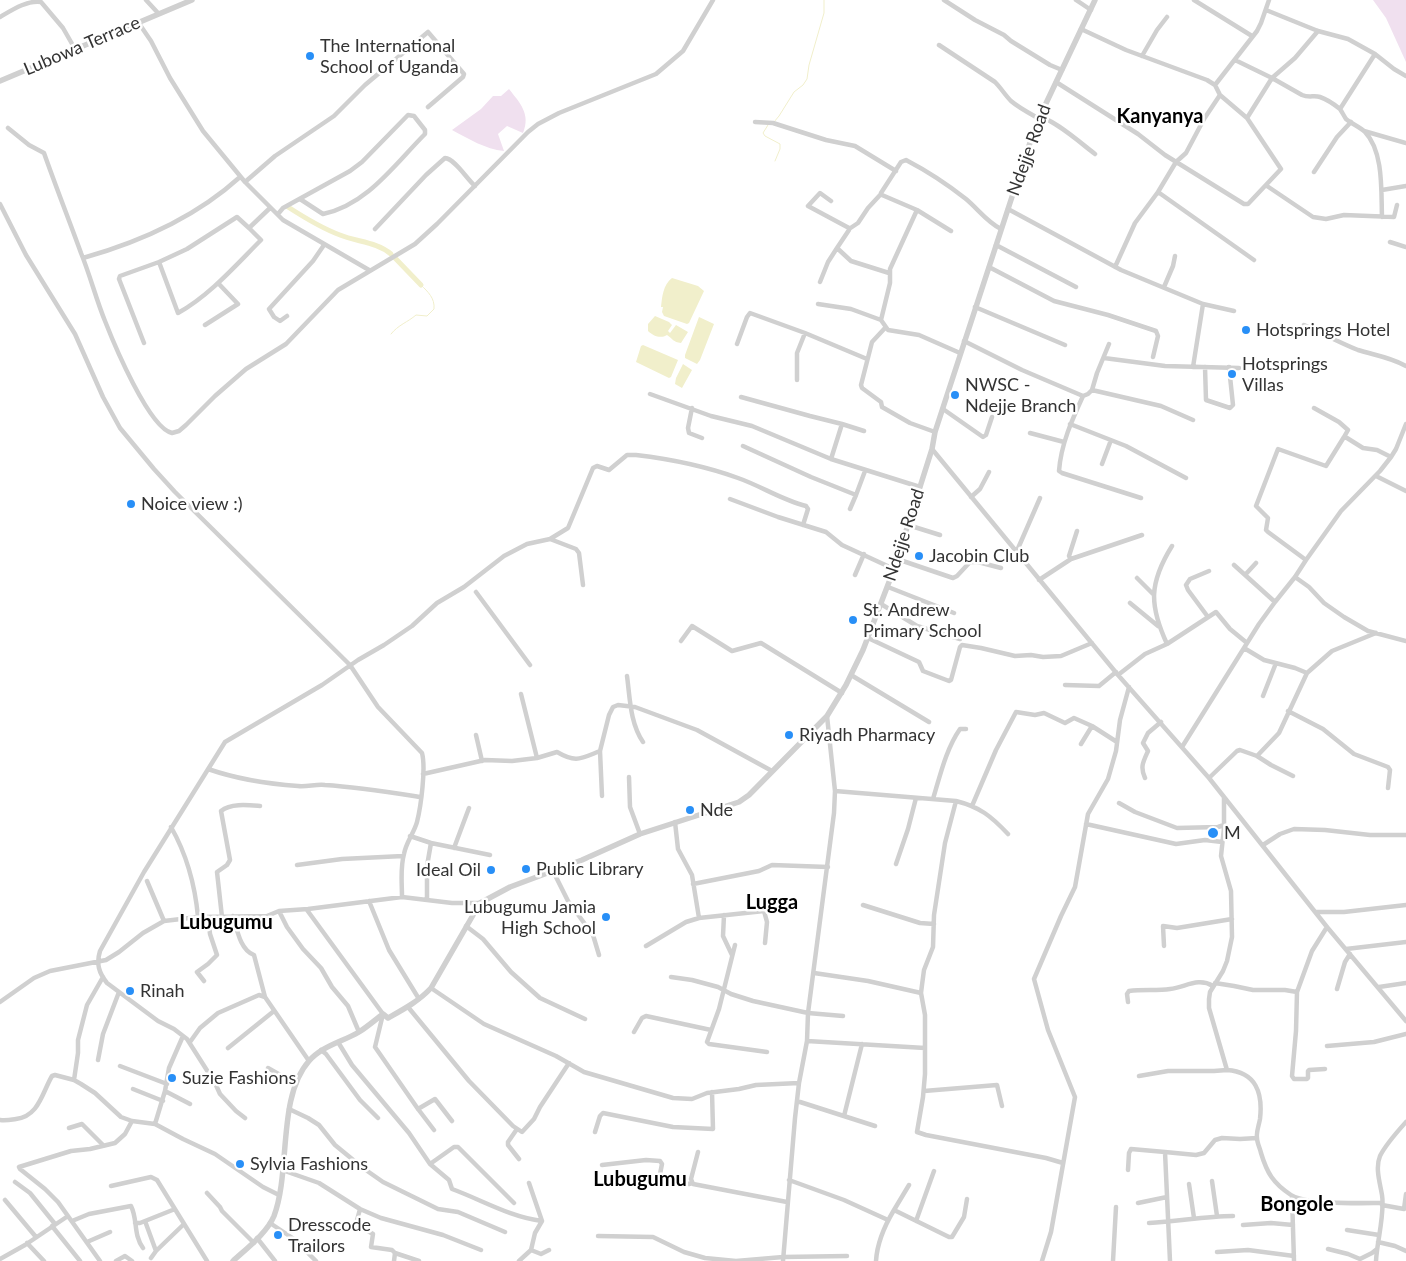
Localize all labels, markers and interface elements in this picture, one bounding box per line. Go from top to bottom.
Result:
street label: Lubowa Terrace [21,12,143,80]
place label: The International School of Uganda [320,35,459,78]
marker: The International School of Uganda [304,50,316,62]
street label: Ndejje Road [1002,101,1056,199]
district label: Kanyanya [1117,105,1203,129]
place label: Hotsprings Hotel [1256,319,1390,341]
marker: Hotsprings Hotel [1240,324,1252,336]
place label: Hotsprings Villas [1242,353,1328,396]
marker: Hotsprings Villas [1226,368,1238,380]
place label: NWSC - Ndejje Branch [965,374,1076,416]
marker: NWSC - Ndejje Branch [949,389,961,401]
street label: Ndejje Road [879,486,929,584]
place label: Noice view :) [141,493,243,515]
marker: Noice view :) [125,498,137,510]
place label: Jacobin Club [929,545,1029,567]
marker: Jacobin Club [913,550,925,562]
place label: St. Andrew Primary School [863,599,982,642]
marker: St. Andrew Primary School [847,614,859,626]
place label: Riyadh Pharmacy [799,724,935,746]
marker: Riyadh Pharmacy [783,729,795,741]
place label: Nde [700,799,733,821]
marker: Nde [684,804,696,816]
place label: M [1224,822,1241,844]
marker: M [1206,826,1220,840]
place label: Public Library [536,858,643,880]
place label: Ideal Oil [416,859,481,881]
marker: Public Library [520,863,532,875]
marker: Ideal Oil [485,864,497,876]
district label: Lugga [746,891,798,915]
place label: Lubugumu Jamia High School [464,896,596,939]
district label: Lubugumu [179,911,273,935]
marker: Lubugumu Jamia High School [600,911,612,923]
place label: Rinah [140,980,185,1002]
marker: Rinah [124,985,136,997]
place label: Suzie Fashions [182,1067,296,1089]
marker: Suzie Fashions [166,1072,178,1084]
place label: Sylvia Fashions [250,1153,368,1175]
marker: Sylvia Fashions [234,1158,246,1170]
district label: Lubugumu [593,1168,687,1192]
district label: Bongole [1260,1193,1334,1217]
place label: Dresscode Trailors [288,1214,371,1256]
marker: Dresscode Trailors [272,1229,284,1241]

